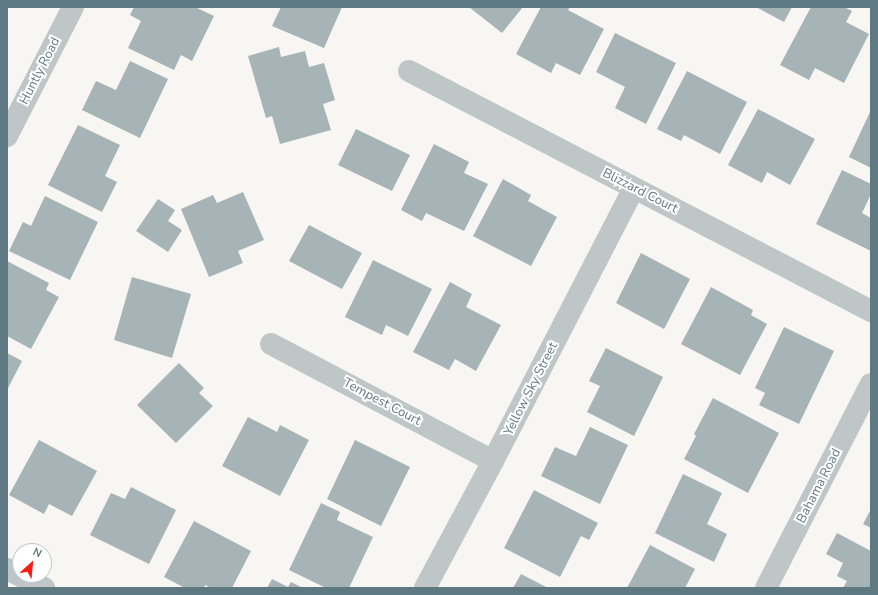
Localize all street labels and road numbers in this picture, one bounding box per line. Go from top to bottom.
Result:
street label: Huntly Road [16,35,64,107]
street label: Blizzard Court [600,165,680,217]
street label: Yellow Sky Street [501,340,561,438]
street label: Tempest Court [340,375,424,429]
street label: Bahama Road [794,446,844,526]

